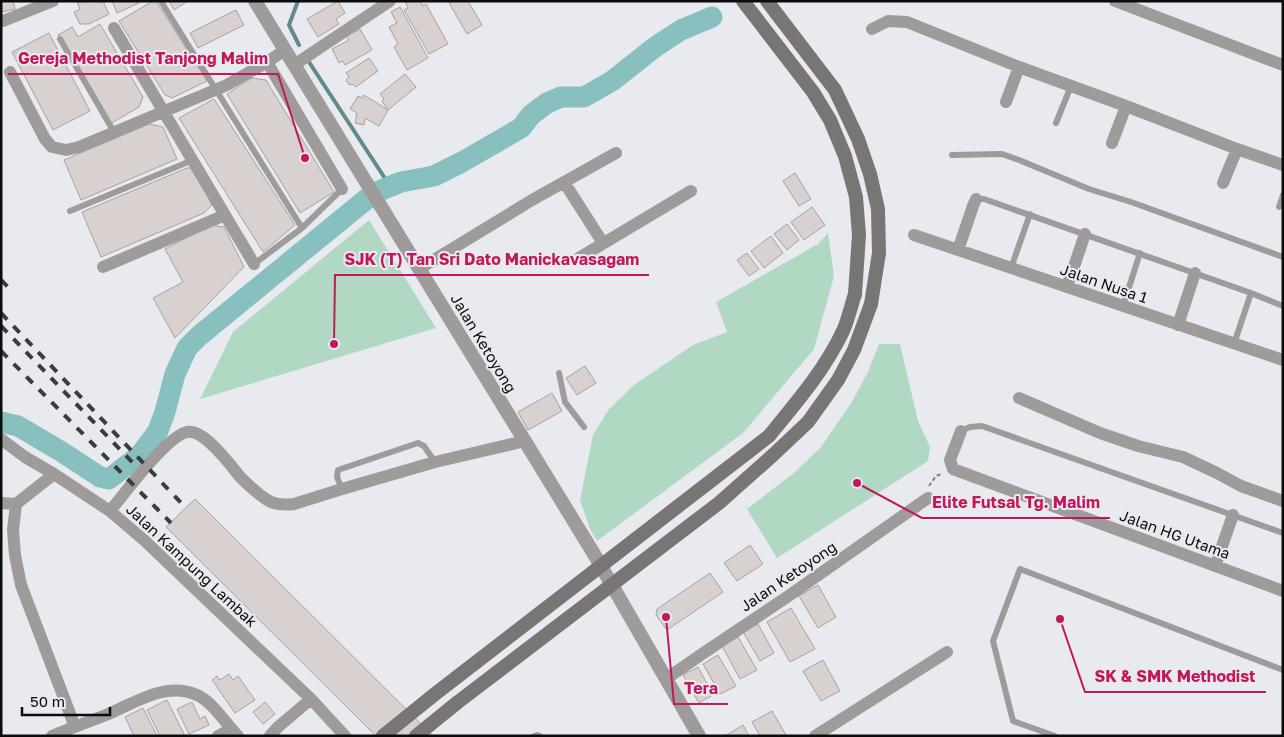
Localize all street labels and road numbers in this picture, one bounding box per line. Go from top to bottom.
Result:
street label: Jalan Nusa 1 [1058,260,1150,306]
street label: Jalan Ketoyong [447,290,521,396]
street label: Jalan Kampung Lambak [123,500,261,631]
street label: Jalan HG Utama [1117,506,1233,562]
street label: Jalan Ketoyong [737,537,839,615]

